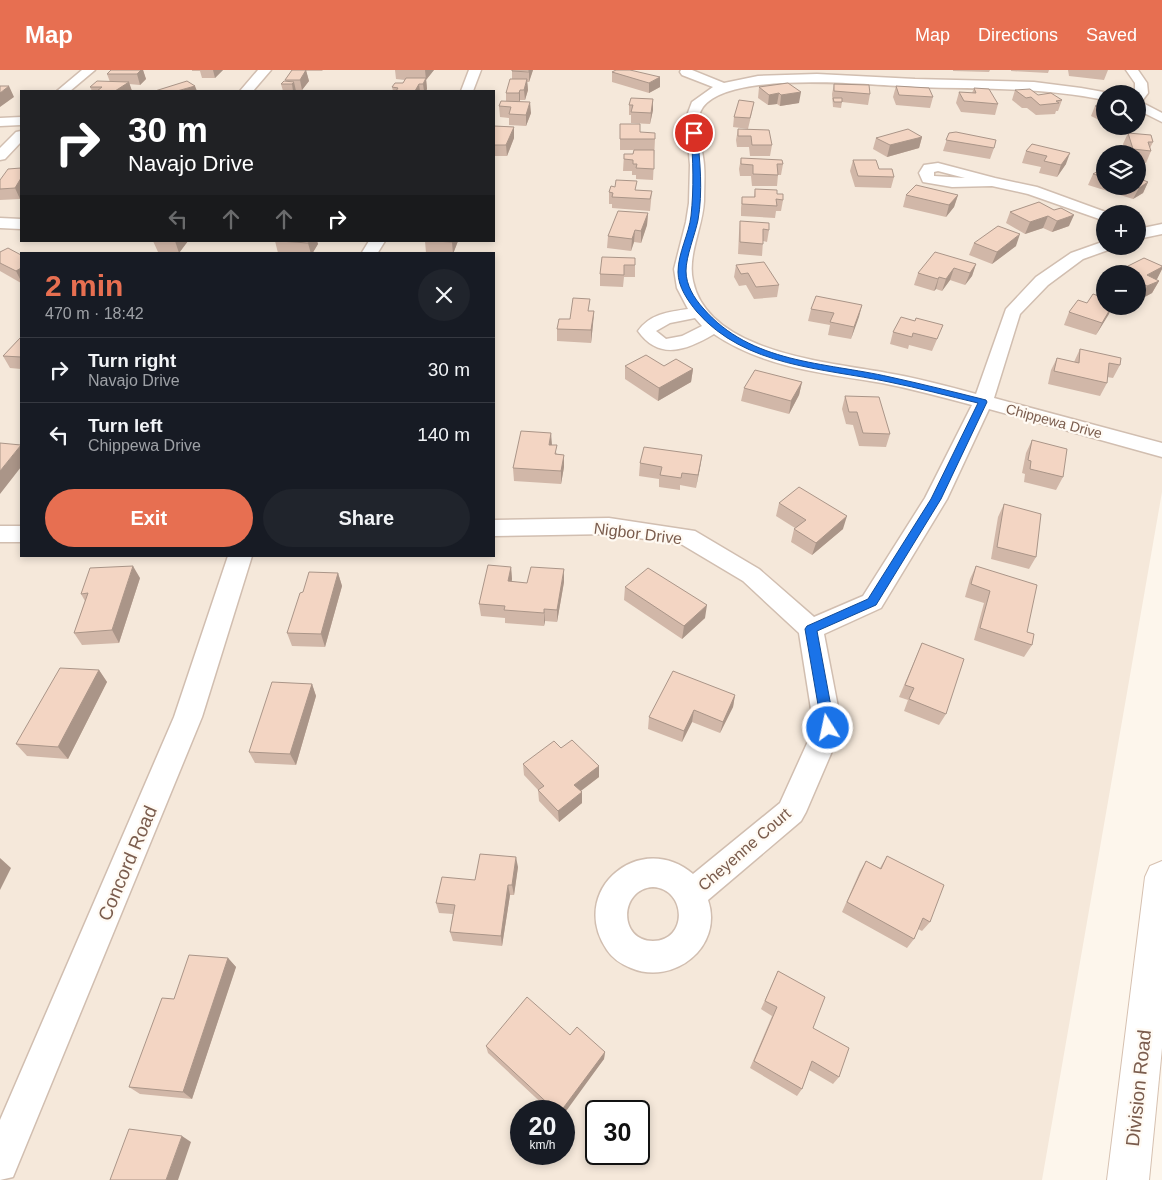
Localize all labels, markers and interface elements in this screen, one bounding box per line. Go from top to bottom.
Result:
text: Map [25,21,73,48]
text: Map [915,25,950,45]
text: Directions [978,25,1058,45]
text: Saved [1086,25,1137,45]
map controls [1096,85,1146,315]
button: search [1096,85,1146,135]
icon: right [45,110,110,175]
text: 30 m [128,110,208,149]
pin [673,112,715,154]
icon: arrive [680,119,708,147]
button: layers [1096,145,1146,195]
text: Navajo Drive [128,151,254,176]
icon: left [164,205,192,233]
icon: ahead [217,205,245,233]
icon: ahead [270,205,298,233]
icon: right [323,205,351,233]
button: + [1096,205,1146,255]
button: − [1096,265,1146,315]
text: 2 min [45,269,123,302]
button: close [418,269,470,321]
text: 470 m · 18:42 [45,305,144,322]
text: Turn right [88,350,176,371]
icon: right [45,356,73,384]
text: 30 m [428,359,470,380]
text: Navajo Drive [88,372,180,389]
street label: Chippewa Drive [1004,400,1104,442]
text: Turn left [88,415,163,436]
icon: left [45,421,73,449]
text: 140 m [417,424,470,445]
text: Chippewa Drive [88,437,201,454]
button: Exit [45,489,253,547]
button: Share [263,489,470,547]
street label: Nigbor Drive [593,520,683,547]
position arrow [801,701,853,753]
street label: Concord Road [94,803,161,924]
street label: Cheyenne Court [695,804,794,894]
street label: Division Road [1122,1029,1155,1147]
speed limit sign: 30 [585,1100,650,1165]
text: 20 [529,1112,556,1140]
text: km/h [529,1138,556,1152]

